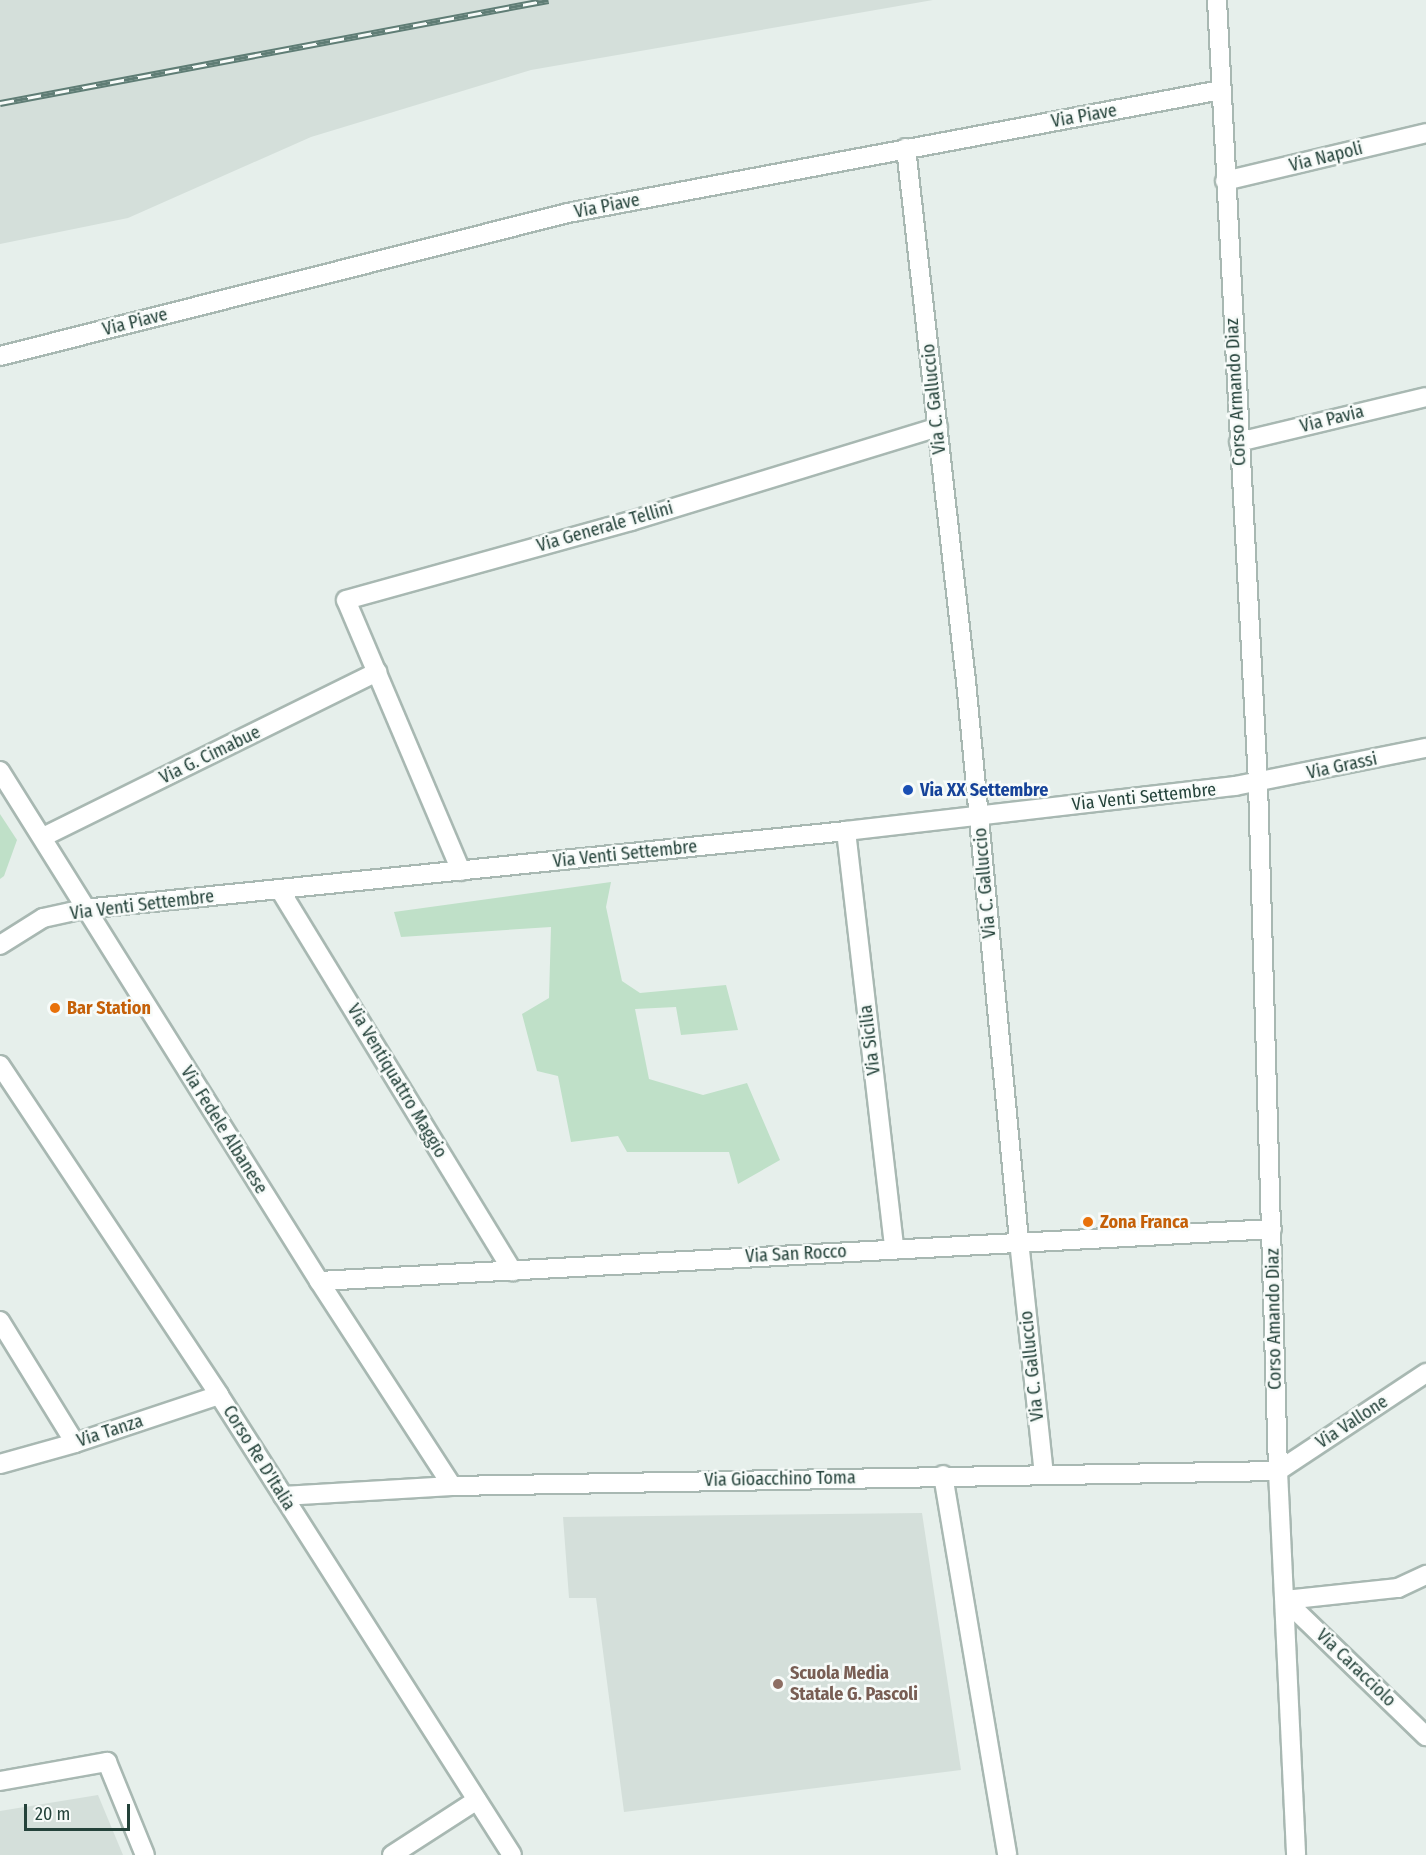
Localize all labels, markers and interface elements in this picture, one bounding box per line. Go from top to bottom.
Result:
street label: Via Piave [1050,100,1118,132]
street label: Via Napoli [1287,137,1365,177]
street label: Via Piave [573,189,641,223]
street label: Via Piave [100,304,170,340]
street label: Corso Armando Diaz [1221,318,1251,466]
street label: Via C. Galluccio [917,343,951,455]
street label: Via Pavia [1298,401,1366,437]
street label: Via Generale Tellini [534,497,676,557]
street label: Via G. Cimabue [156,721,264,789]
street label: Via Grassi [1305,748,1379,784]
place label: Via XX Settembre [920,779,1048,801]
street label: Via Venti Settembre [1071,779,1217,815]
marker: Via XX Settembre [901,783,915,797]
street label: Via C. Galluccio [969,827,1001,939]
street label: Via Venti Settembre [552,836,698,872]
street label: Via Venti Settembre [69,885,215,925]
place label: Bar Station [67,997,151,1019]
street label: Via Ventiquattro Maggio [342,1000,452,1162]
marker: Bar Station [48,1001,62,1015]
street label: Via Sicilia [855,1004,885,1076]
street label: Via Fedele Albanese [176,1062,272,1198]
place label: Zona Franca [1100,1211,1189,1233]
marker: Zona Franca [1081,1215,1095,1229]
street label: Via San Rocco [745,1241,847,1267]
street label: Corso Amando Diaz [1262,1248,1286,1390]
street label: Via C. Galluccio [1015,1310,1049,1422]
street label: Via Vallone [1312,1391,1392,1453]
street label: Corso Re D'Italia [218,1402,300,1514]
street label: Via Tanza [74,1410,146,1452]
street label: Via Gioacchino Toma [704,1467,856,1491]
street label: Via Caracciolo [1312,1625,1400,1711]
place label: Scuola Media Statale G. Pascoli [790,1663,918,1706]
marker: Scuola Media Statale G. Pascoli [771,1677,785,1691]
scale bar [27,1792,134,1830]
text: 20 m [35,1803,70,1825]

